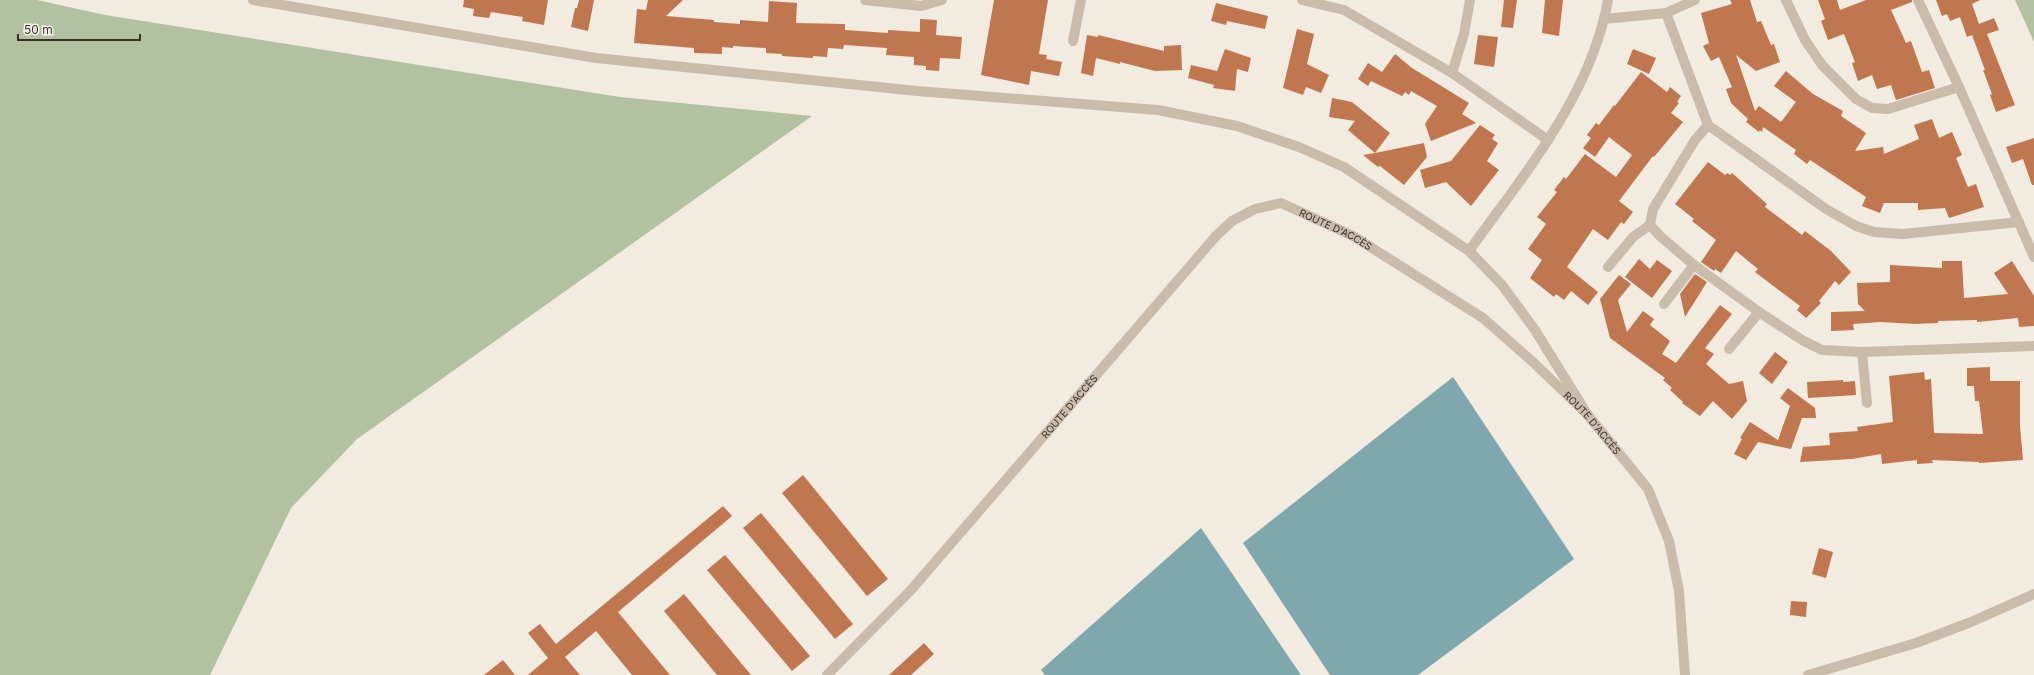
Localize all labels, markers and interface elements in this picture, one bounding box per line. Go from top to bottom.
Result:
scale bar [18,16,140,42]
text: 50 m [24,22,53,37]
street label: ROUTE D'ACCÈS [1297,206,1374,253]
street label: ROUTE D'ACCÈS [1039,372,1100,440]
street label: ROUTE D'ACCÈS [1561,389,1623,457]

